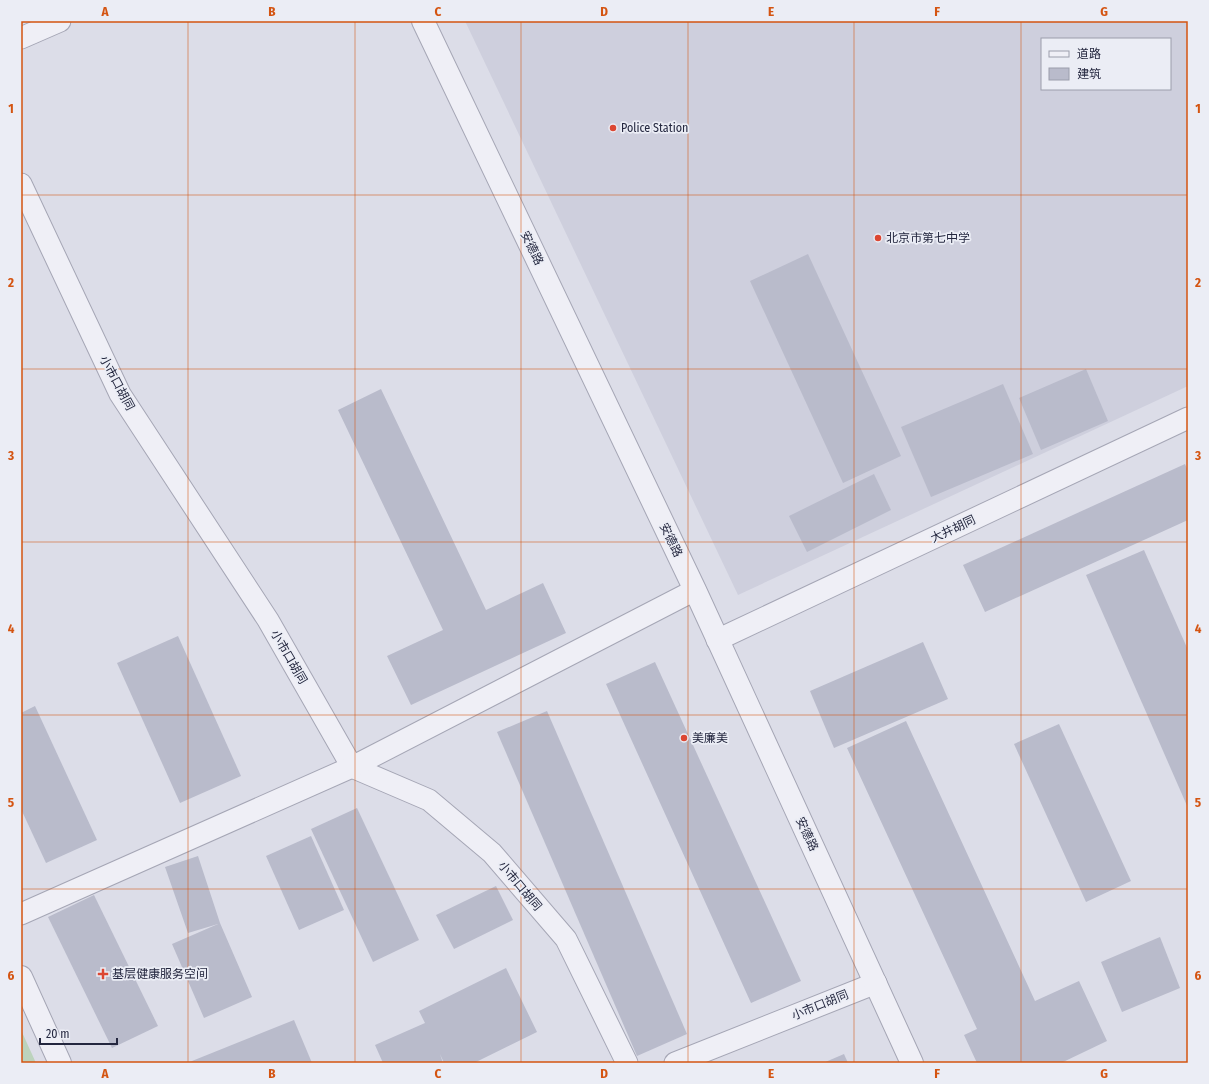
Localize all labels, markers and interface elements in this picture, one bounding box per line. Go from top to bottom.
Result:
text: A [100,4,109,19]
text: B [268,4,276,19]
text: C [435,4,442,19]
text: D [600,4,608,19]
text: E [768,4,774,19]
text: F [934,4,940,19]
text: G [1100,4,1108,19]
legend [1041,38,1171,90]
text: 道路 [1077,47,1101,61]
text: 建筑 [1077,67,1101,81]
text: 1 [8,101,14,116]
text: 1 [1195,101,1201,116]
place label: Police Station [621,121,688,135]
marker: Police Station [608,123,618,133]
street label: 安德路 [518,229,546,267]
place label: 北京市第七中学 [886,231,970,245]
marker: 北京市第七中学 [873,233,883,243]
text: 2 [7,275,14,290]
text: 2 [1194,275,1201,290]
street label: 小市口胡同 [97,353,137,413]
text: 3 [7,448,14,463]
text: 3 [1194,448,1201,463]
street label: 大井胡同 [928,513,978,545]
street label: 安德路 [657,521,685,559]
text: 4 [8,621,15,636]
text: 4 [1195,621,1202,636]
street label: 小市口胡同 [268,628,310,686]
place label: 美廉美 [692,731,728,745]
marker: 美廉美 [679,733,689,743]
text: 5 [8,795,14,810]
text: 5 [1195,795,1201,810]
street label: 安德路 [793,815,821,853]
street label: 小市口胡同 [495,859,545,913]
place label: 基层健康服务空间 [112,967,208,981]
text: 6 [8,968,15,983]
marker: 基层健康服务空间 [97,968,109,980]
text: 6 [1195,968,1202,983]
street label: 小市口胡同 [790,987,850,1023]
scale bar [40,1020,117,1046]
text: 20 m [46,1027,70,1041]
text: A [100,1066,109,1081]
text: B [268,1066,276,1081]
text: C [435,1066,442,1081]
text: D [600,1066,608,1081]
text: E [768,1066,774,1081]
text: F [934,1066,940,1081]
text: G [1100,1066,1108,1081]

